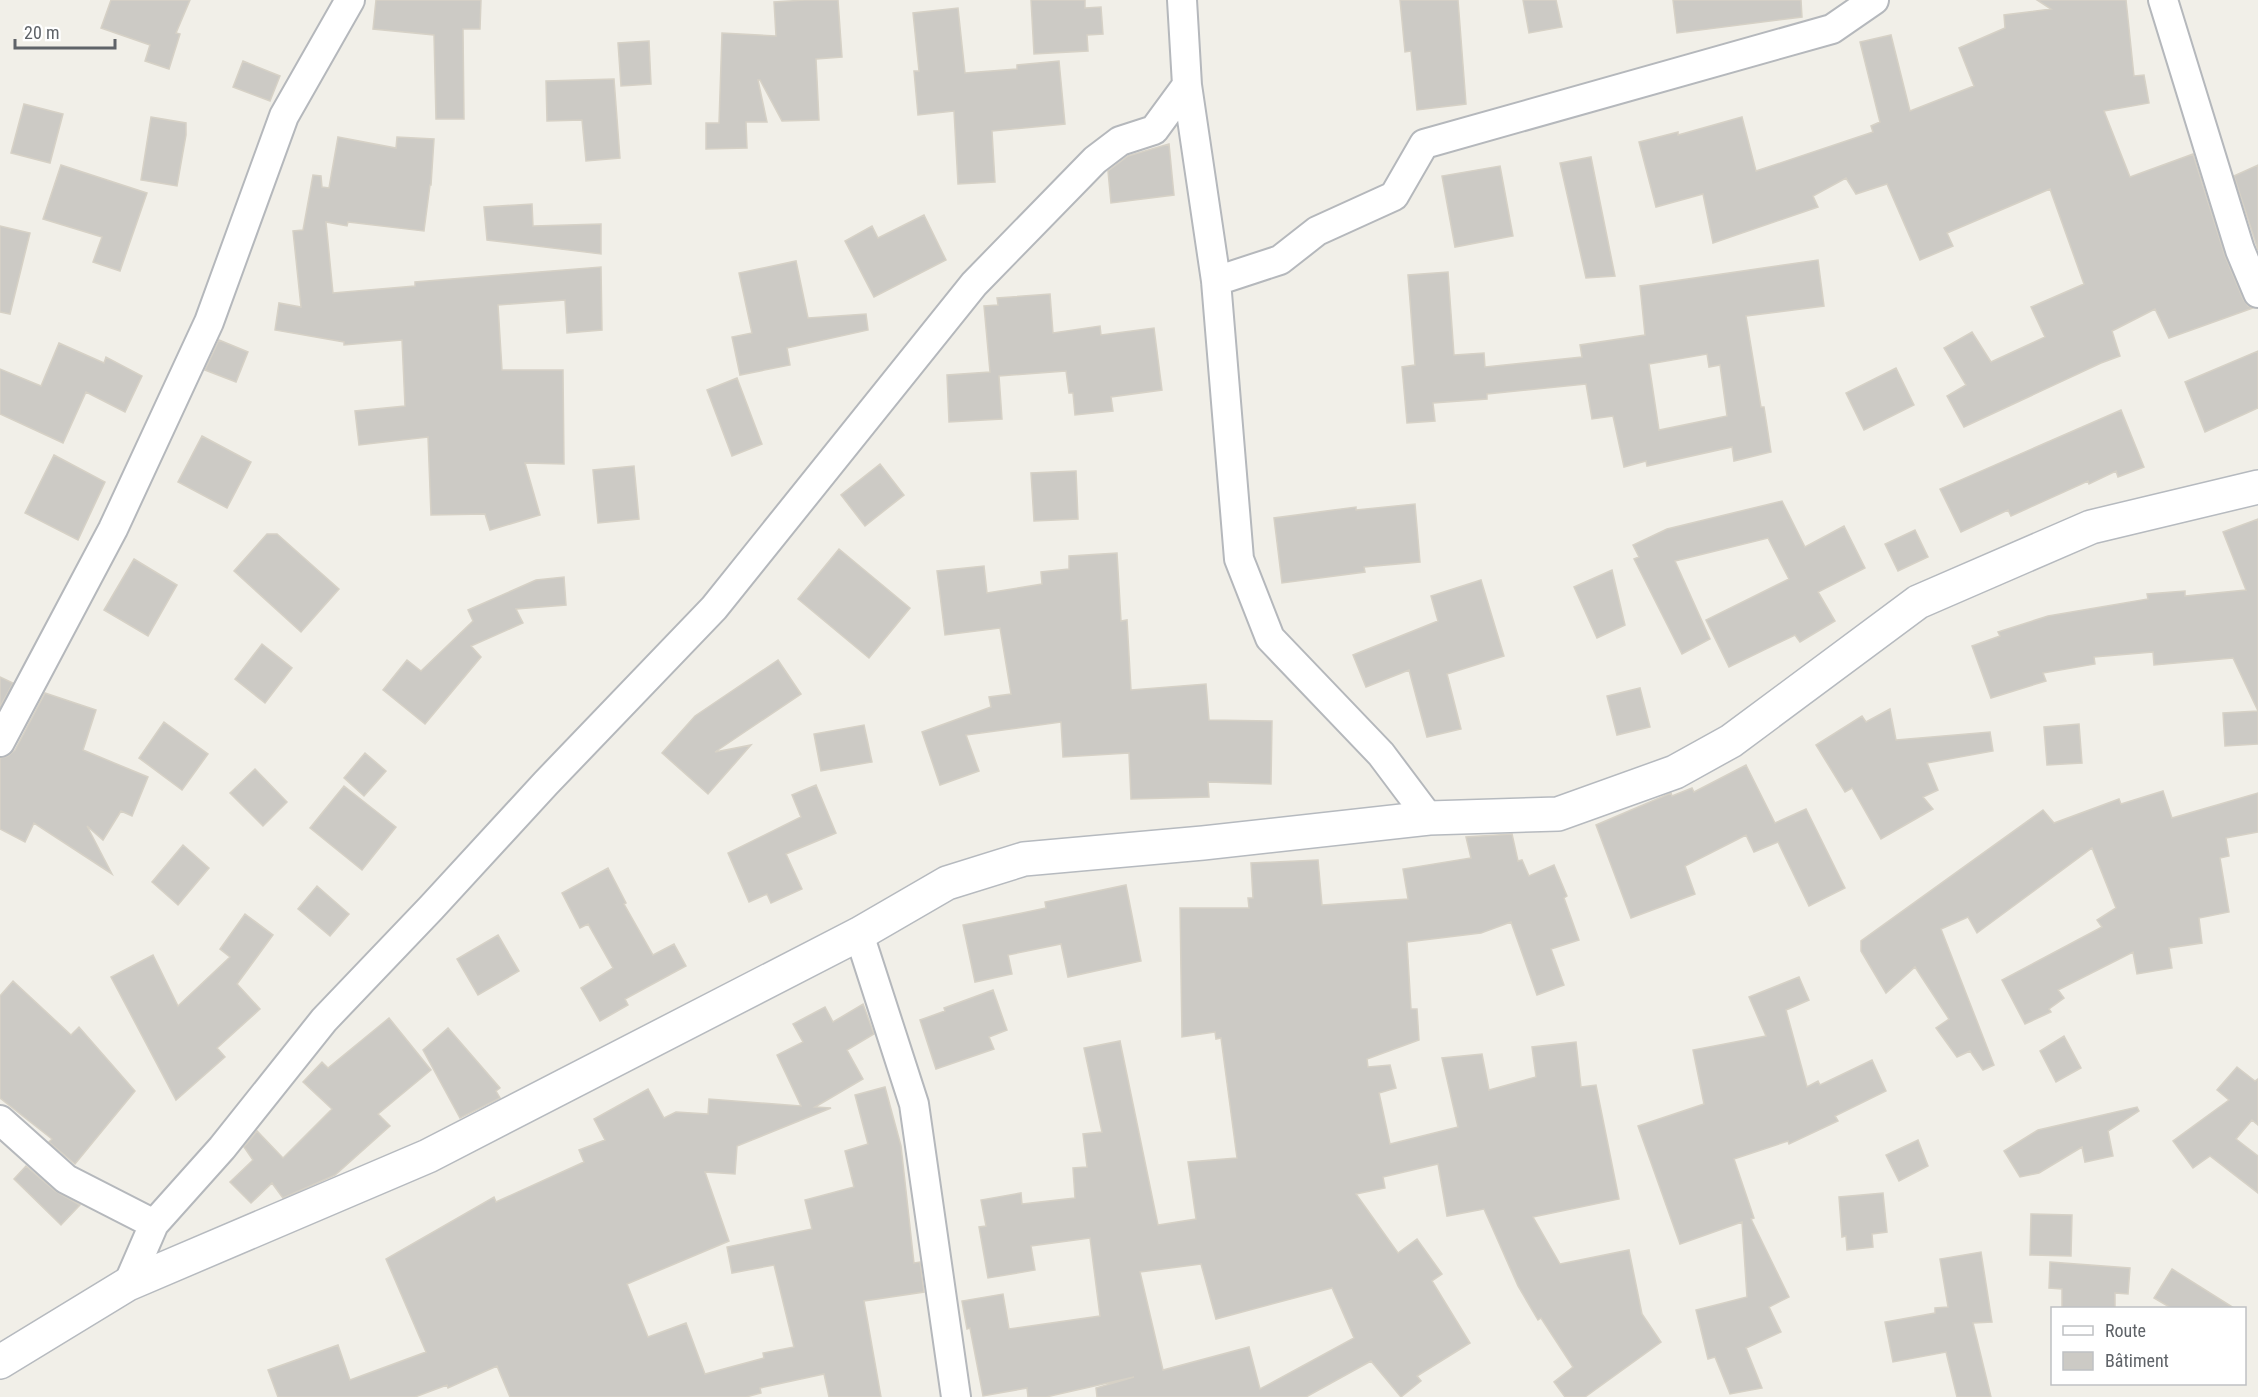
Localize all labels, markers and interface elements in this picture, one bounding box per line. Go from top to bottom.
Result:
scale bar [15,12,116,50]
text: 20 m [24,22,59,43]
legend [2051,1307,2246,1385]
text: Route [2105,1320,2146,1341]
text: Bâtiment [2105,1350,2169,1371]

